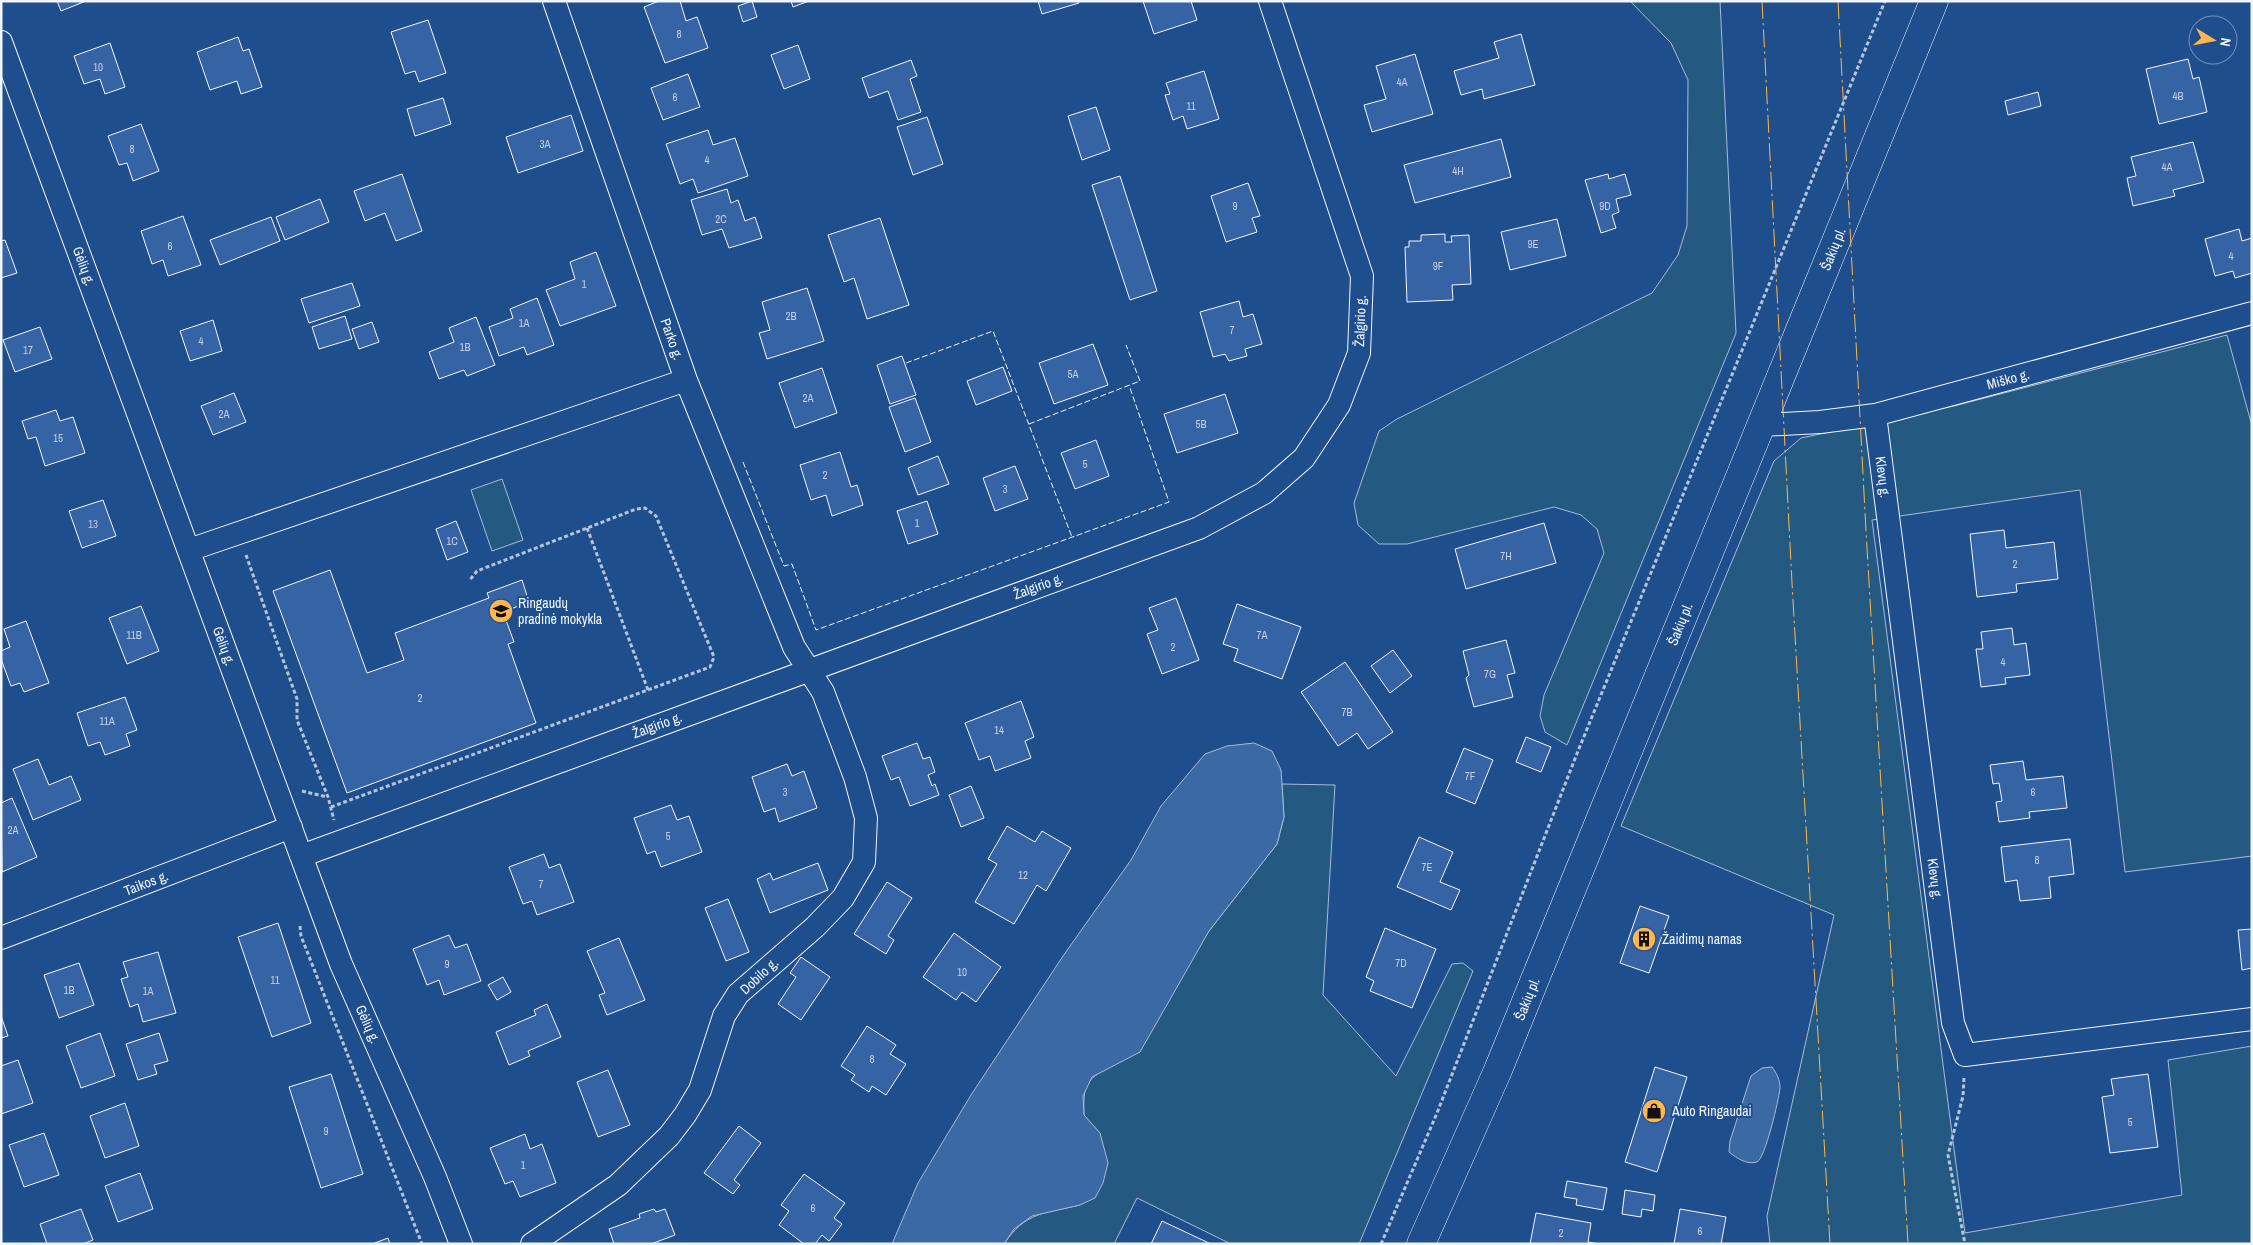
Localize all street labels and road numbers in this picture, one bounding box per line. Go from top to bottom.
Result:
street label: Šakių pl. [1816,225,1850,273]
street label: Gėlių g. [69,244,99,288]
street label: Žalgirio g. [1350,295,1370,347]
street label: Parko g. [657,316,687,362]
street label: Miško g. [1985,365,2031,393]
street label: Klevų g. [1872,455,1894,499]
street label: Žalgirio g. [1011,569,1065,603]
street label: Šakių pl. [1663,600,1697,648]
street label: Gėlių g. [209,624,239,668]
street label: Žalgirio g. [630,708,684,742]
street label: Klevų g. [1924,857,1946,901]
street label: Taikos g. [121,866,171,900]
street label: Dobilo g. [736,954,782,998]
street label: Šakių pl. [1510,975,1544,1023]
street label: Gėlių g. [352,1002,384,1046]

